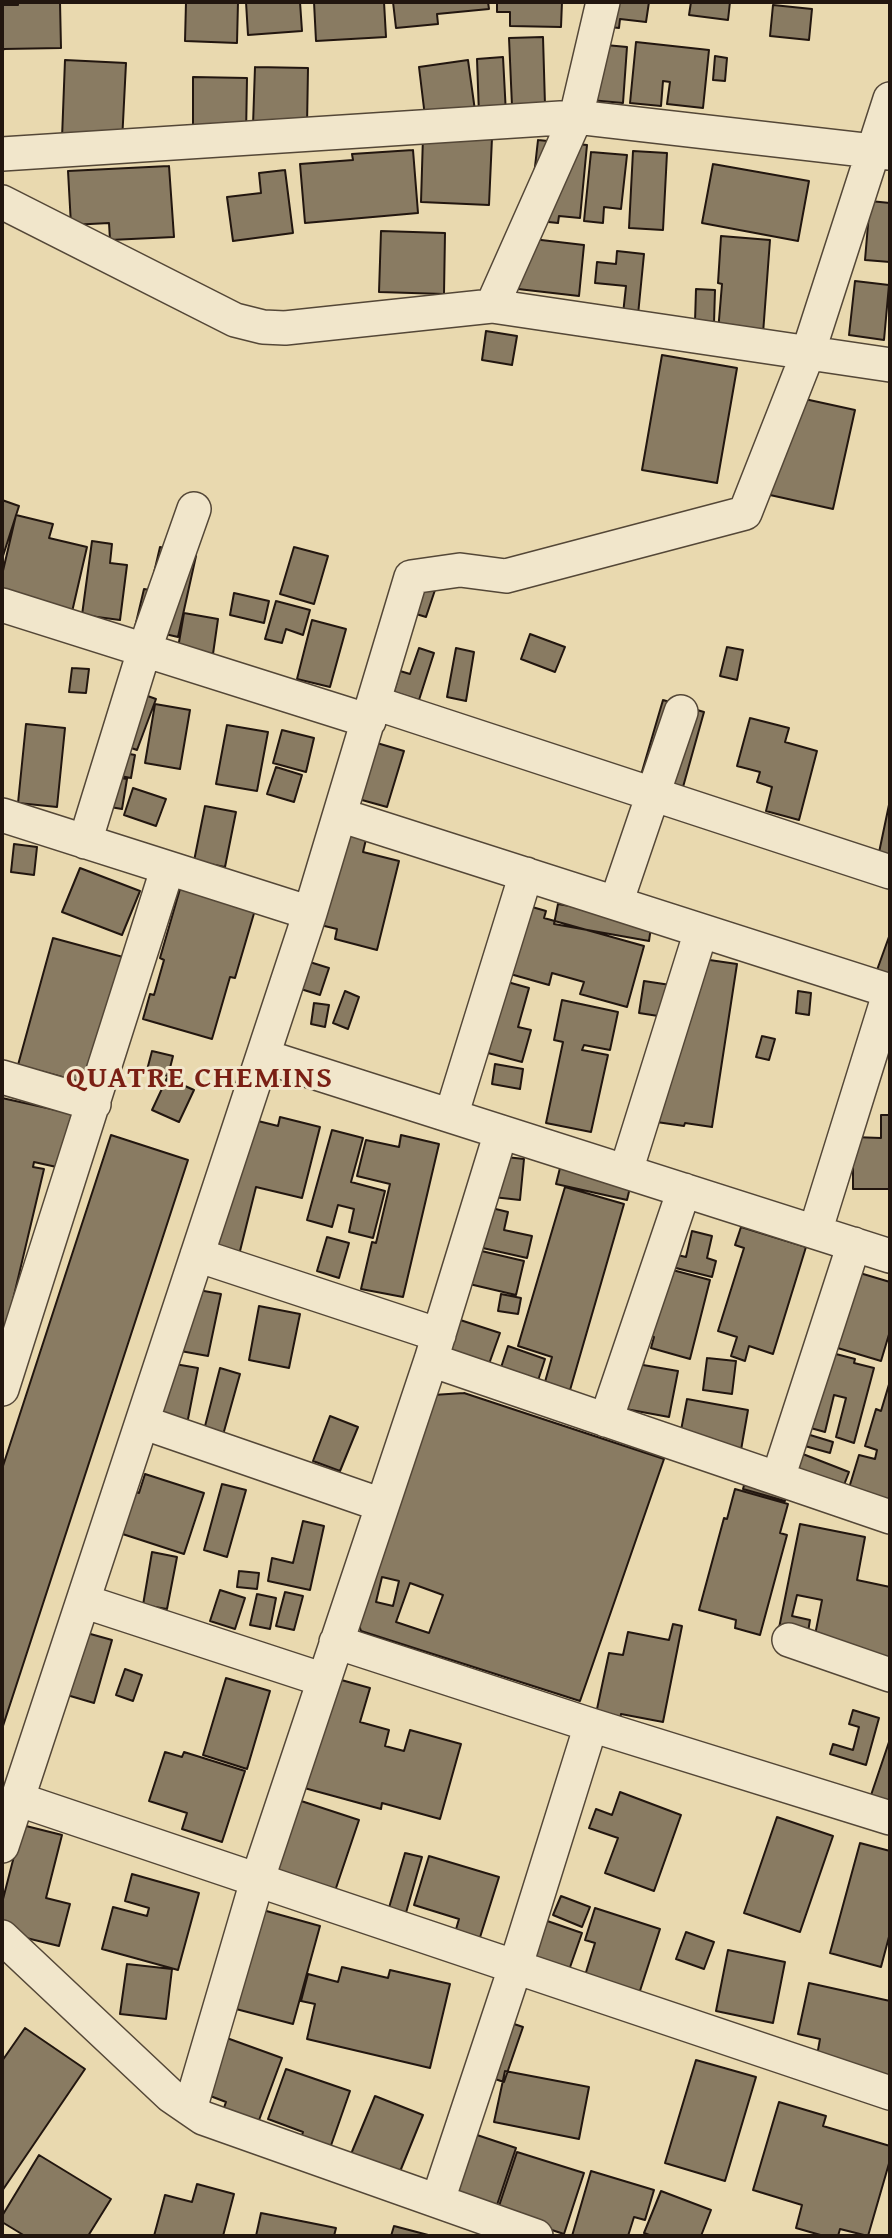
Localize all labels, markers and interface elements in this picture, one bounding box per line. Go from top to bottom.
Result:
district label: QUATRE CHEMINS [68,1061,332,1097]

